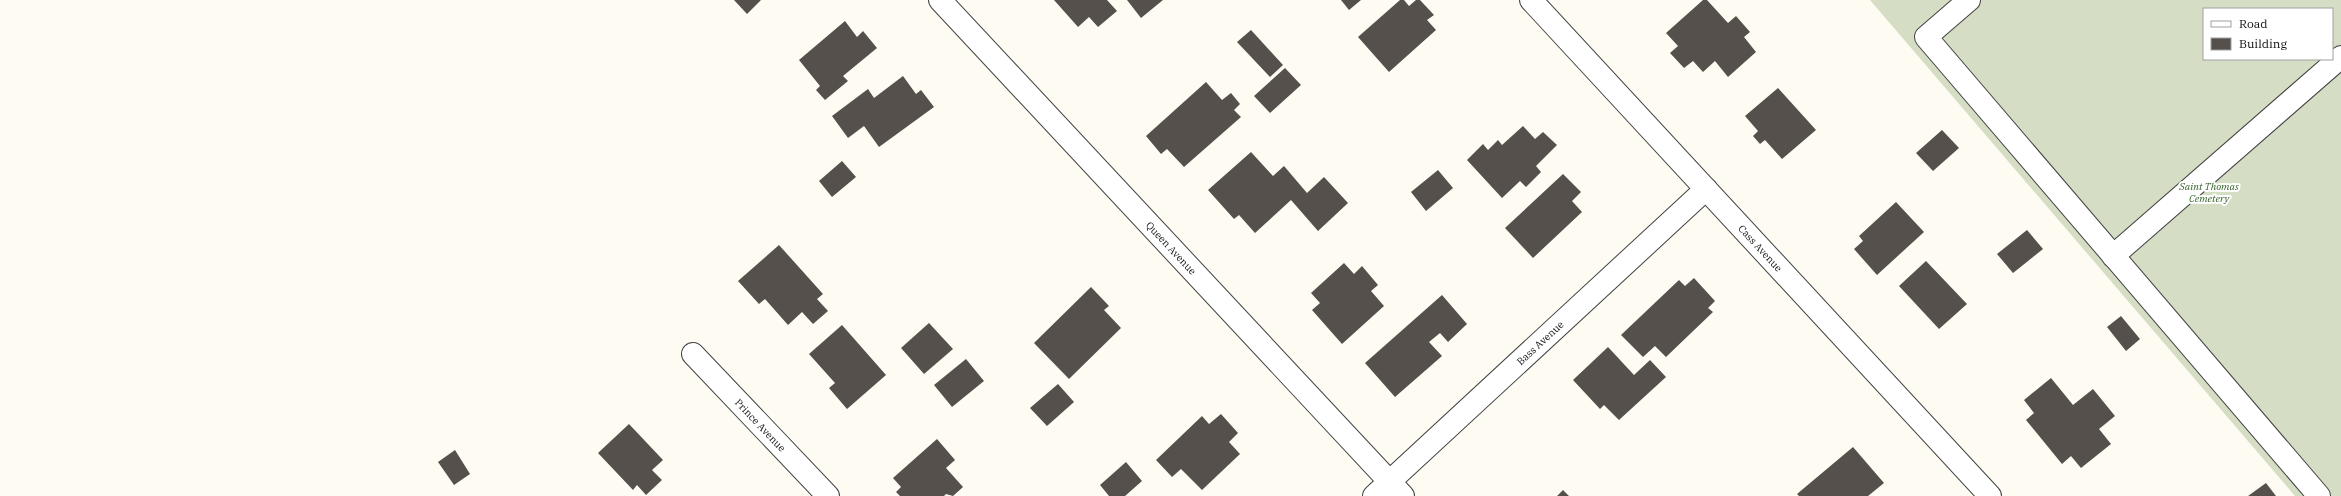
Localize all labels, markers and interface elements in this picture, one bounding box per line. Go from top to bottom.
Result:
legend [2203,8,2333,60]
text: Road [2239,16,2268,31]
text: Building [2239,36,2287,51]
park label: Saint Thomas Cemetery [2178,180,2239,205]
street label: Queen Avenue [1143,218,1199,277]
street label: Cass Avenue [1736,222,1785,274]
street label: Bass Avenue [1514,318,1566,368]
street label: Prince Avenue [732,396,789,454]

